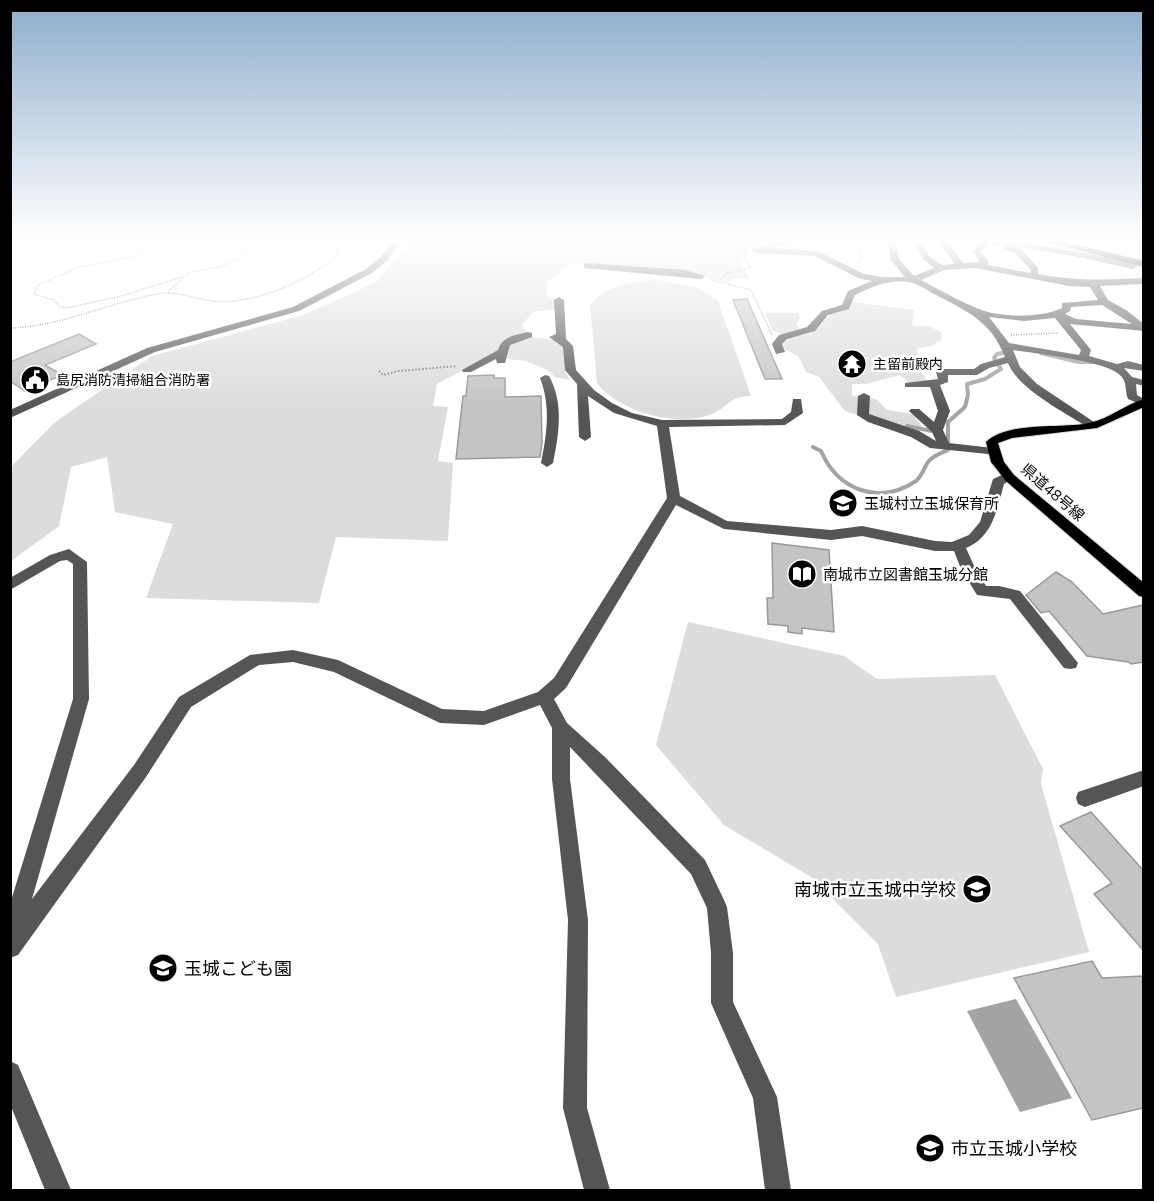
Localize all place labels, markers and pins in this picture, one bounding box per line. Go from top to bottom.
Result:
temple icon: 主留前殿内 [836,348,868,380]
place label: 主留前殿内 [873,355,943,373]
public building icon: 島尻消防清掃組合消防署 [19,364,51,396]
place label: 島尻消防清掃組合消防署 [56,371,210,389]
school or university icon: 玉城村立玉城保育所 [827,487,859,519]
place label: 玉城村立玉城保育所 [864,494,999,513]
library icon: 南城市立図書館玉城分館 [786,558,818,590]
place label: 南城市立図書館玉城分館 [823,565,988,584]
school or university icon: 南城市立玉城中学校 [961,873,993,905]
place label: 南城市立玉城中学校 [794,878,956,901]
school or university icon: 玉城こども園 [147,952,179,984]
place label: 玉城こども園 [184,957,292,980]
school or university icon: 市立玉城小学校 [914,1132,946,1164]
place label: 市立玉城小学校 [951,1137,1077,1160]

